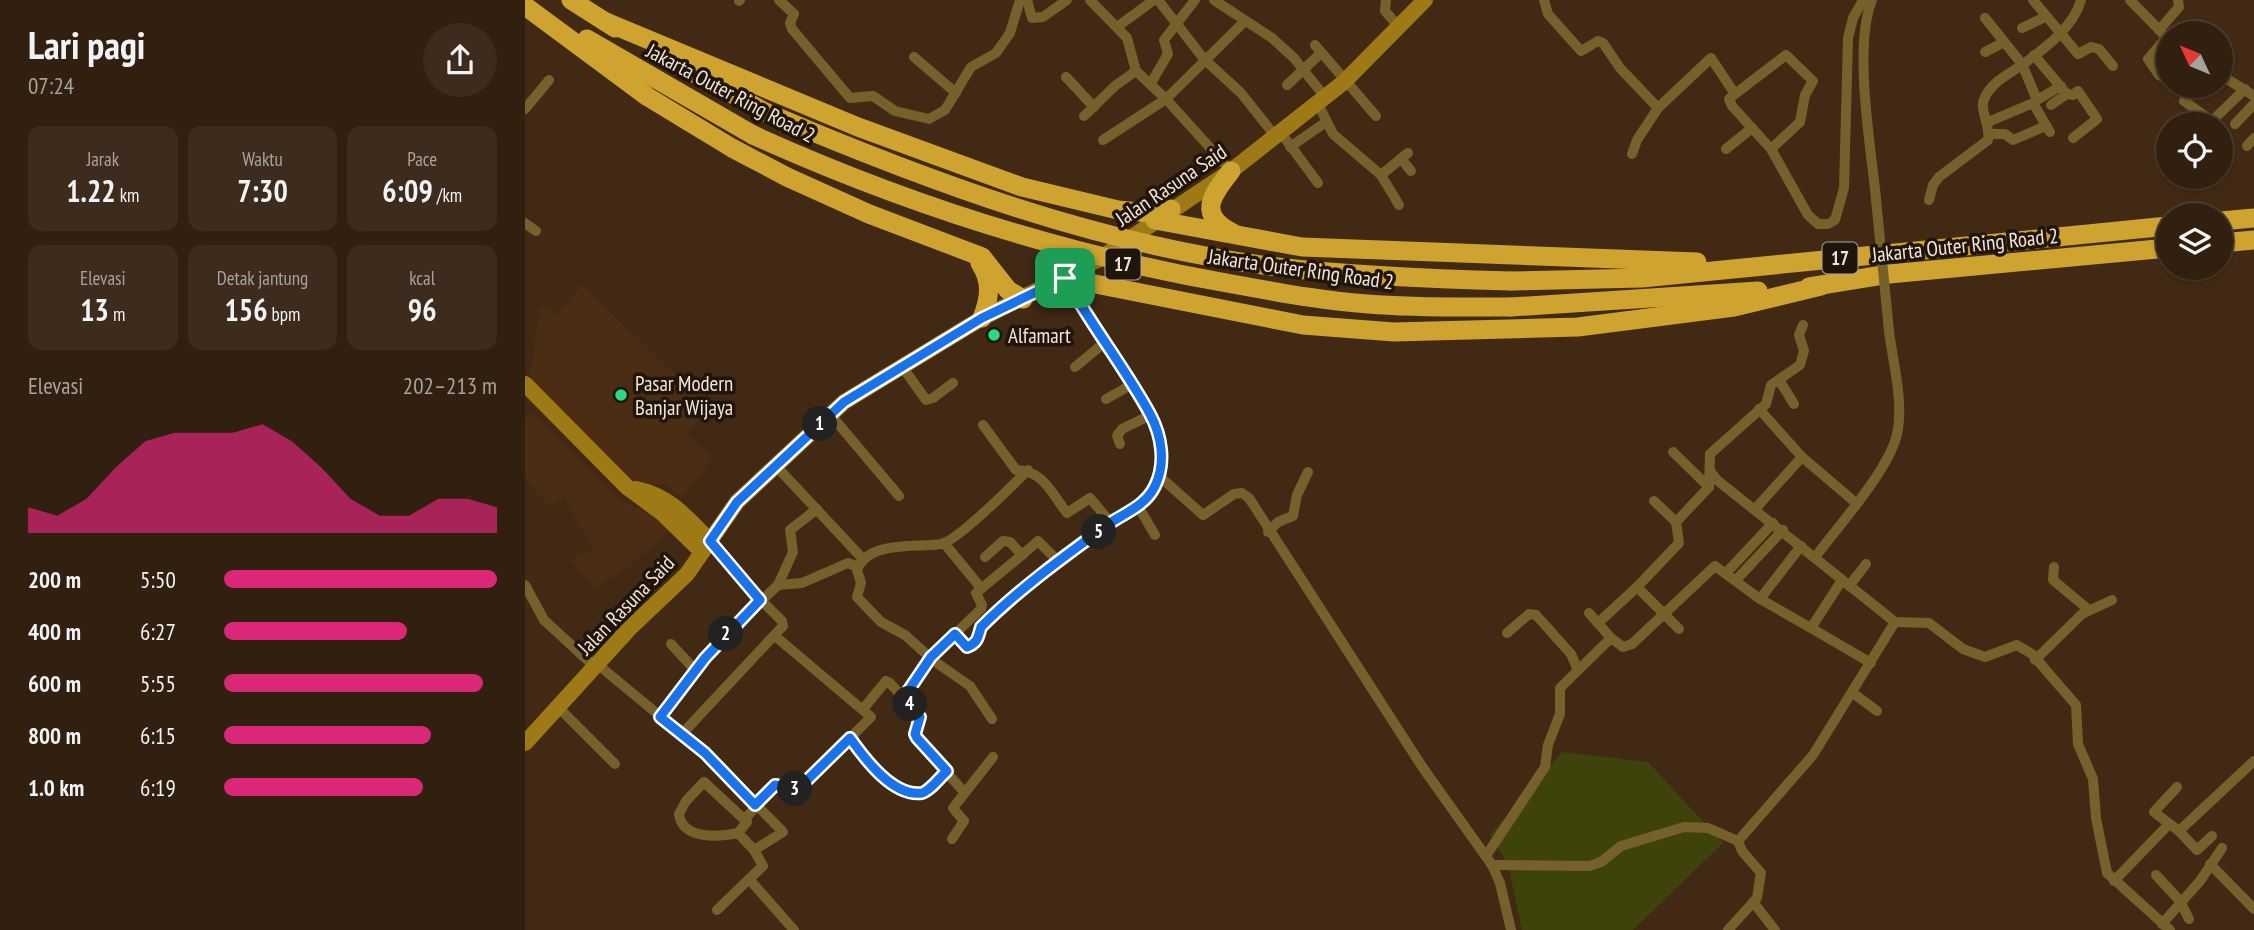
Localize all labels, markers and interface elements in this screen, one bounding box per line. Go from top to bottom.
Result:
text: Lari pagi [28,20,145,69]
north arrow [2156,21,2233,98]
map controls [2156,21,2233,280]
button: share [423,23,497,97]
street label: Jakarta Outer Ring Road 2 [641,37,820,149]
text: 07:24 [28,71,74,100]
button: locate [2156,112,2233,189]
street label: Jalan Rasuna Said [1109,138,1232,233]
text: Jarak [87,147,119,171]
text: Waktu [242,147,283,171]
text: Pace [407,147,437,171]
text: 1.22 [66,171,116,210]
text: 7:30 [237,171,288,210]
text: 6:09 [382,171,433,210]
text: km [116,183,139,207]
text: /km [433,183,462,207]
button: layers [2156,203,2233,280]
street label: Jakarta Outer Ring Road 2 [1870,222,2059,268]
street label: Jakarta Outer Ring Road 2 [1205,242,1396,295]
road number: 17 [1823,242,1857,274]
pin [1035,248,1095,308]
road number: 17 [1105,248,1141,280]
icon: arrive [1046,259,1084,297]
text: Elevasi [80,266,126,290]
text: Detak jantung [217,266,308,290]
text: kcal [409,266,435,290]
text: 13 [80,290,109,329]
text: 156 [225,290,268,329]
text: 96 [408,290,437,329]
text: m [109,302,125,326]
text: bpm [268,302,300,326]
place label: Alfamart [1008,322,1071,349]
marker: Alfamart [986,327,1002,343]
place label: Pasar Modern Banjar Wijaya [635,370,733,421]
text: Elevasi [28,371,83,400]
text: 202–213 m [403,371,497,400]
marker: Pasar Modern Banjar Wijaya [613,387,629,403]
pin: 1 [803,406,837,442]
text: 1 [815,411,824,435]
pin: 5 [1081,514,1117,550]
text: 5 [1094,519,1103,543]
street label: Jalan Rasuna Said [571,550,680,661]
text: 200 m [28,565,81,594]
text: 5:50 [140,565,176,594]
pin: 2 [709,616,743,652]
text: 400 m [28,617,81,646]
text: 6:27 [140,617,176,646]
text: 2 [721,621,730,645]
text: 600 m [28,669,81,698]
text: 5:55 [140,669,176,698]
pin: 4 [893,686,927,722]
text: 4 [905,691,914,715]
text: 800 m [28,721,81,750]
text: 6:15 [140,721,176,750]
pin: 3 [777,772,813,806]
text: 1.0 km [28,773,84,802]
text: 6:19 [140,773,176,802]
text: 3 [790,776,799,800]

